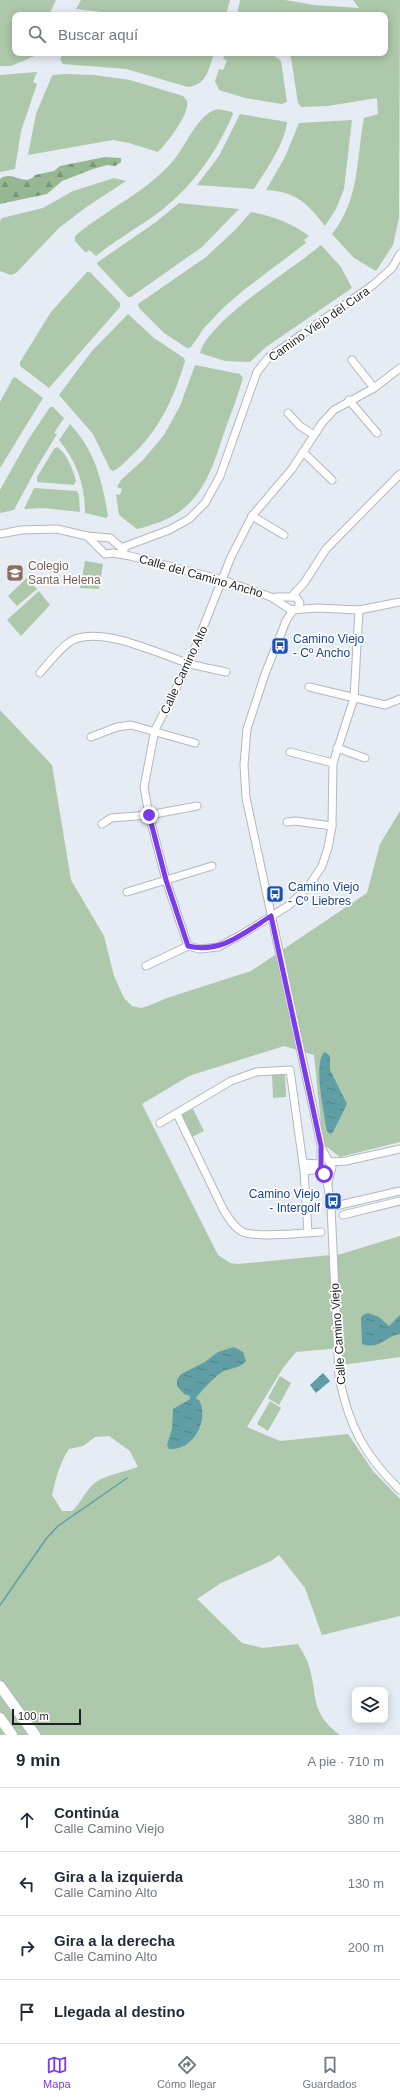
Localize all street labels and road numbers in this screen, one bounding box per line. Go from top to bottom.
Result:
street label: Camino Viejo del Cura [266,284,372,364]
street label: Calle del Camino Ancho [138,552,265,600]
street label: Calle Camino Alto [157,624,211,716]
street label: Calle Camino Viejo [327,1282,349,1385]

